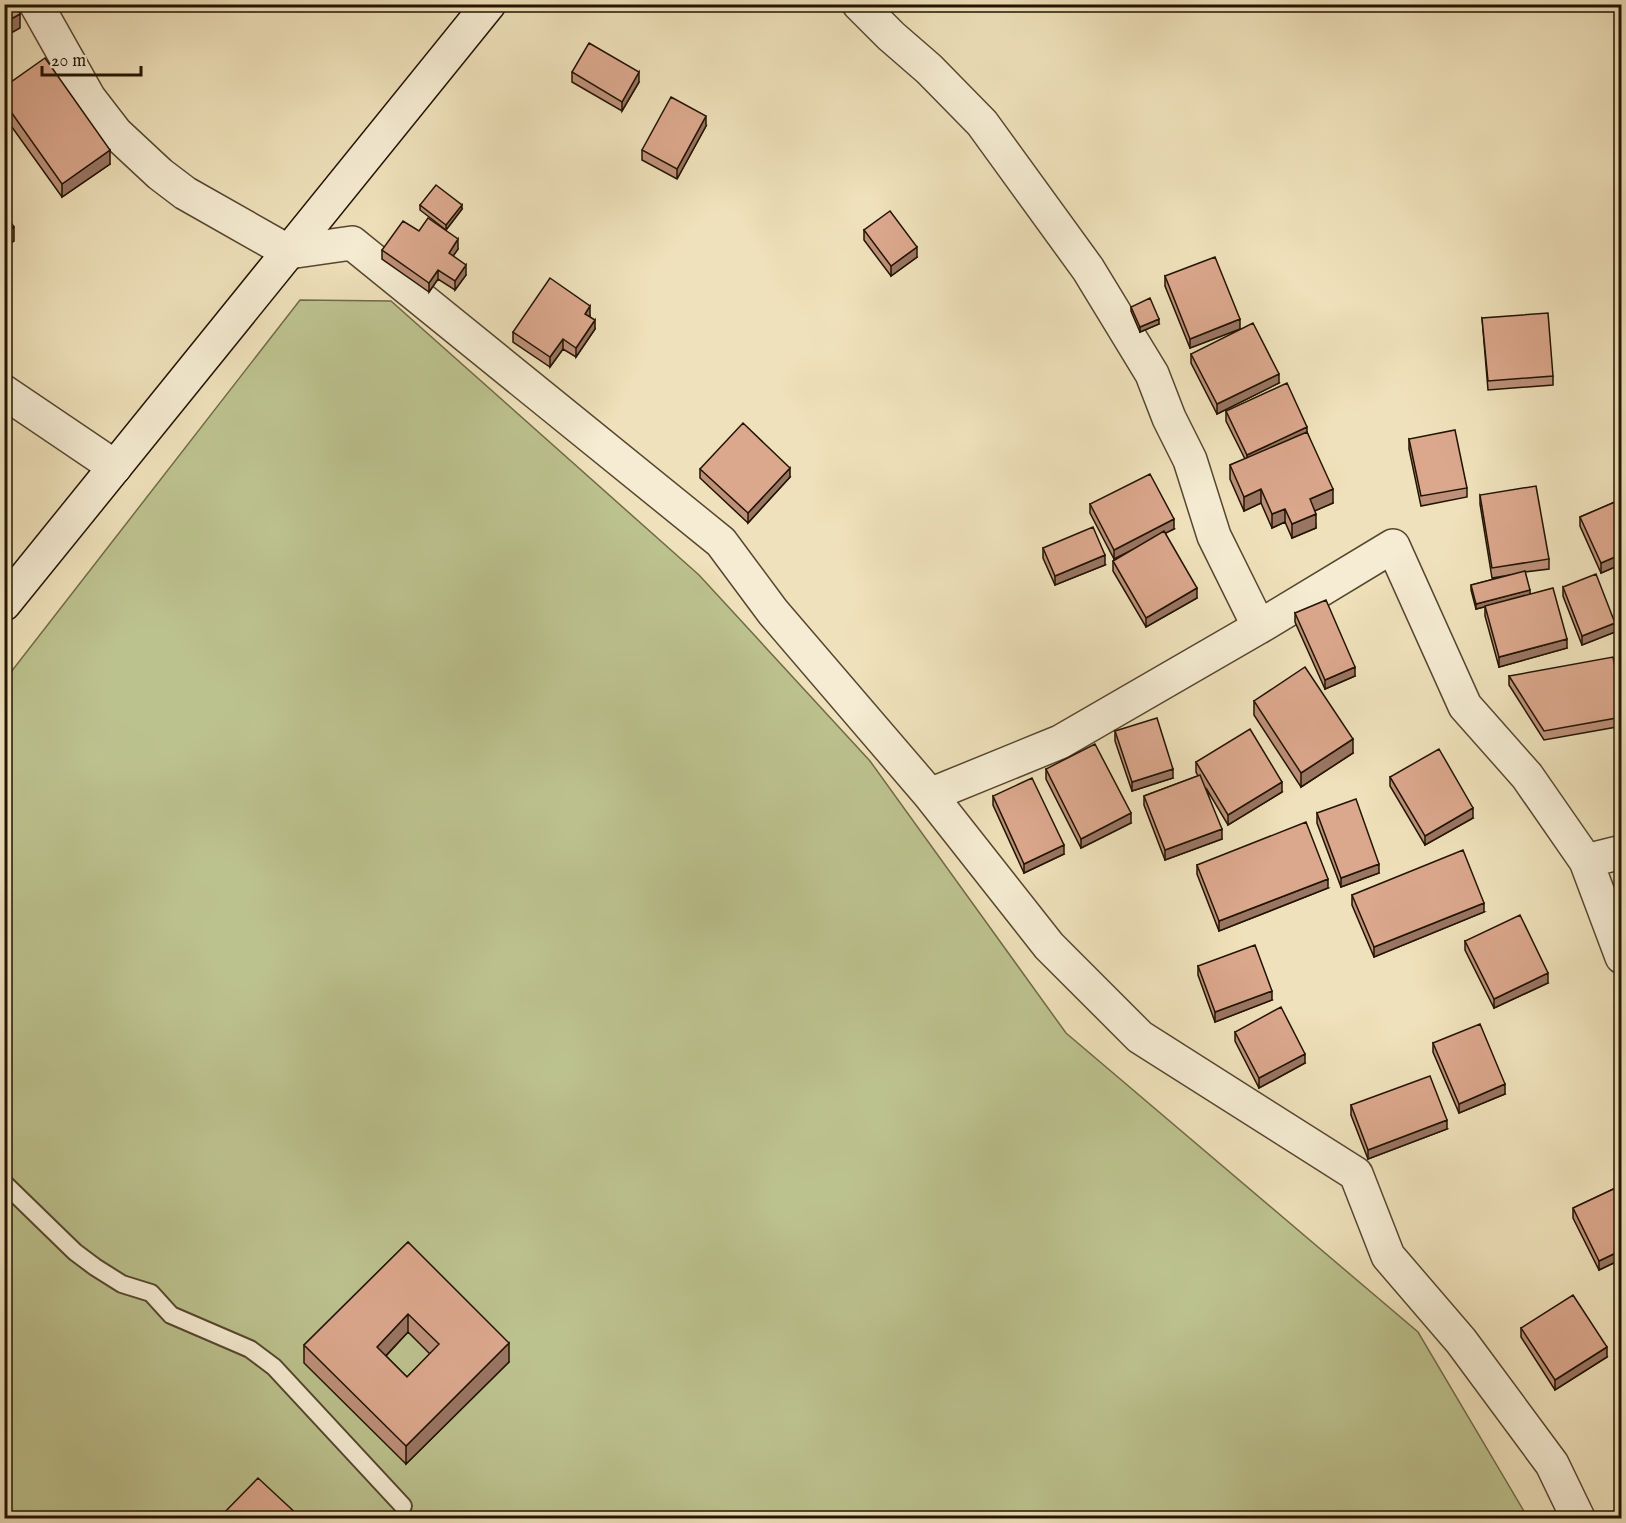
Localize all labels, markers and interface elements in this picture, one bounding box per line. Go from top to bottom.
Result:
scale bar [42,39,141,77]
text: 20 m [51,50,86,73]

